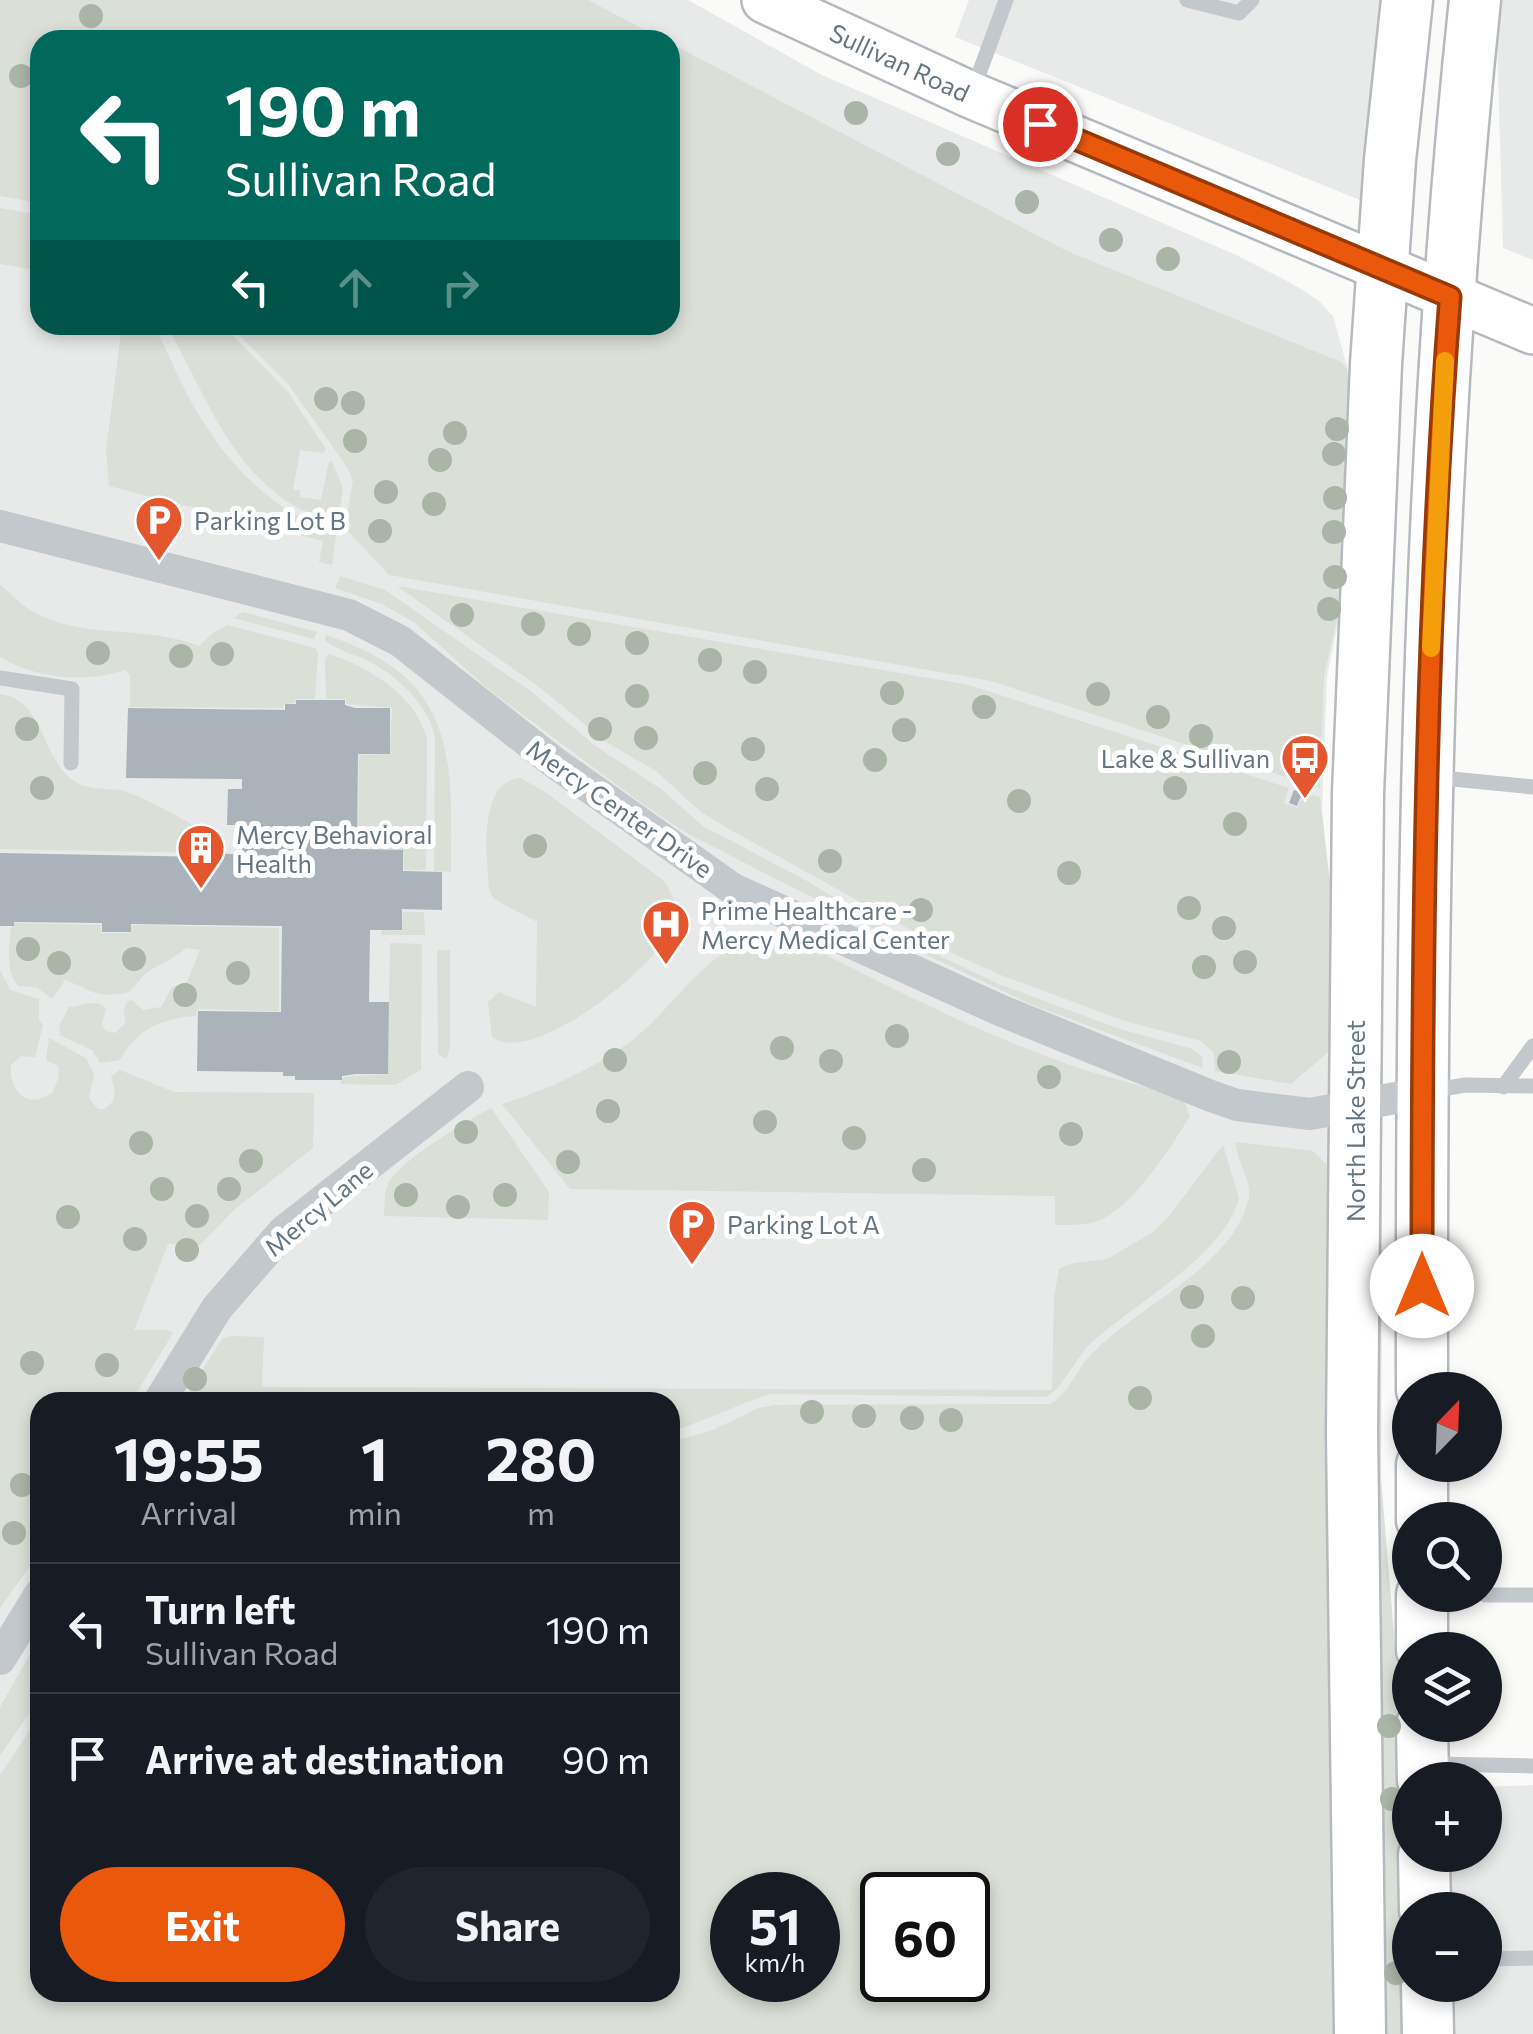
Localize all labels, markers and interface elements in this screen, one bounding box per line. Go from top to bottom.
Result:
street label: Sullivan Road [825,17,975,107]
text: 190 m [225,65,421,150]
icon: left [60,70,190,200]
pin [998,82,1083,167]
icon: arrive [1013,97,1068,152]
text: Sullivan Road [225,150,497,205]
icon: left [223,260,278,315]
icon: ahead [328,260,383,315]
icon: right [433,260,488,315]
parking icon: Parking Lot B [133,494,185,562]
place label: Parking Lot B [194,505,346,535]
bus stop icon: Lake & Sullivan [1279,732,1331,800]
street label: Mercy Center Drive [521,733,719,883]
place label: Lake & Sullivan [1101,743,1270,773]
place label: Mercy Behavioral Health [236,819,433,878]
building icon: Mercy Behavioral Health [175,822,227,890]
place label: Prime Healthcare - Mercy Medical Center [701,895,950,954]
hospital icon: Prime Healthcare - Mercy Medical Center [640,898,692,966]
street label: North Lake Street [1340,1020,1370,1222]
street label: Mercy Lane [258,1154,378,1262]
parking icon: Parking Lot A [666,1198,718,1266]
place label: Parking Lot A [727,1209,880,1239]
position arrow [1370,1234,1474,1338]
north arrow [1392,1372,1502,1482]
map controls [1392,1372,1502,2002]
text: 19:55 [114,1420,264,1493]
text: 1 [361,1420,388,1493]
text: 280 [486,1420,596,1493]
text: Arrival [140,1492,237,1532]
text: min [347,1492,402,1532]
text: m [527,1492,555,1532]
button: search [1392,1502,1502,1612]
text: Turn left [145,1585,296,1632]
icon: left [60,1601,115,1656]
text: 190 m [545,1605,650,1652]
text: Sullivan Road [145,1632,338,1672]
button: layers [1392,1632,1502,1742]
icon: arrive [60,1731,115,1786]
text: Arrive at destination [145,1735,504,1782]
text: 90 m [562,1735,650,1782]
button: + [1392,1762,1502,1872]
button: Exit [60,1867,345,1982]
button: Share [365,1867,650,1982]
speed limit sign: 60 [860,1872,990,2002]
button: − [1392,1892,1502,2002]
text: 51 [749,1894,801,1955]
text: km/h [745,1947,805,1977]

